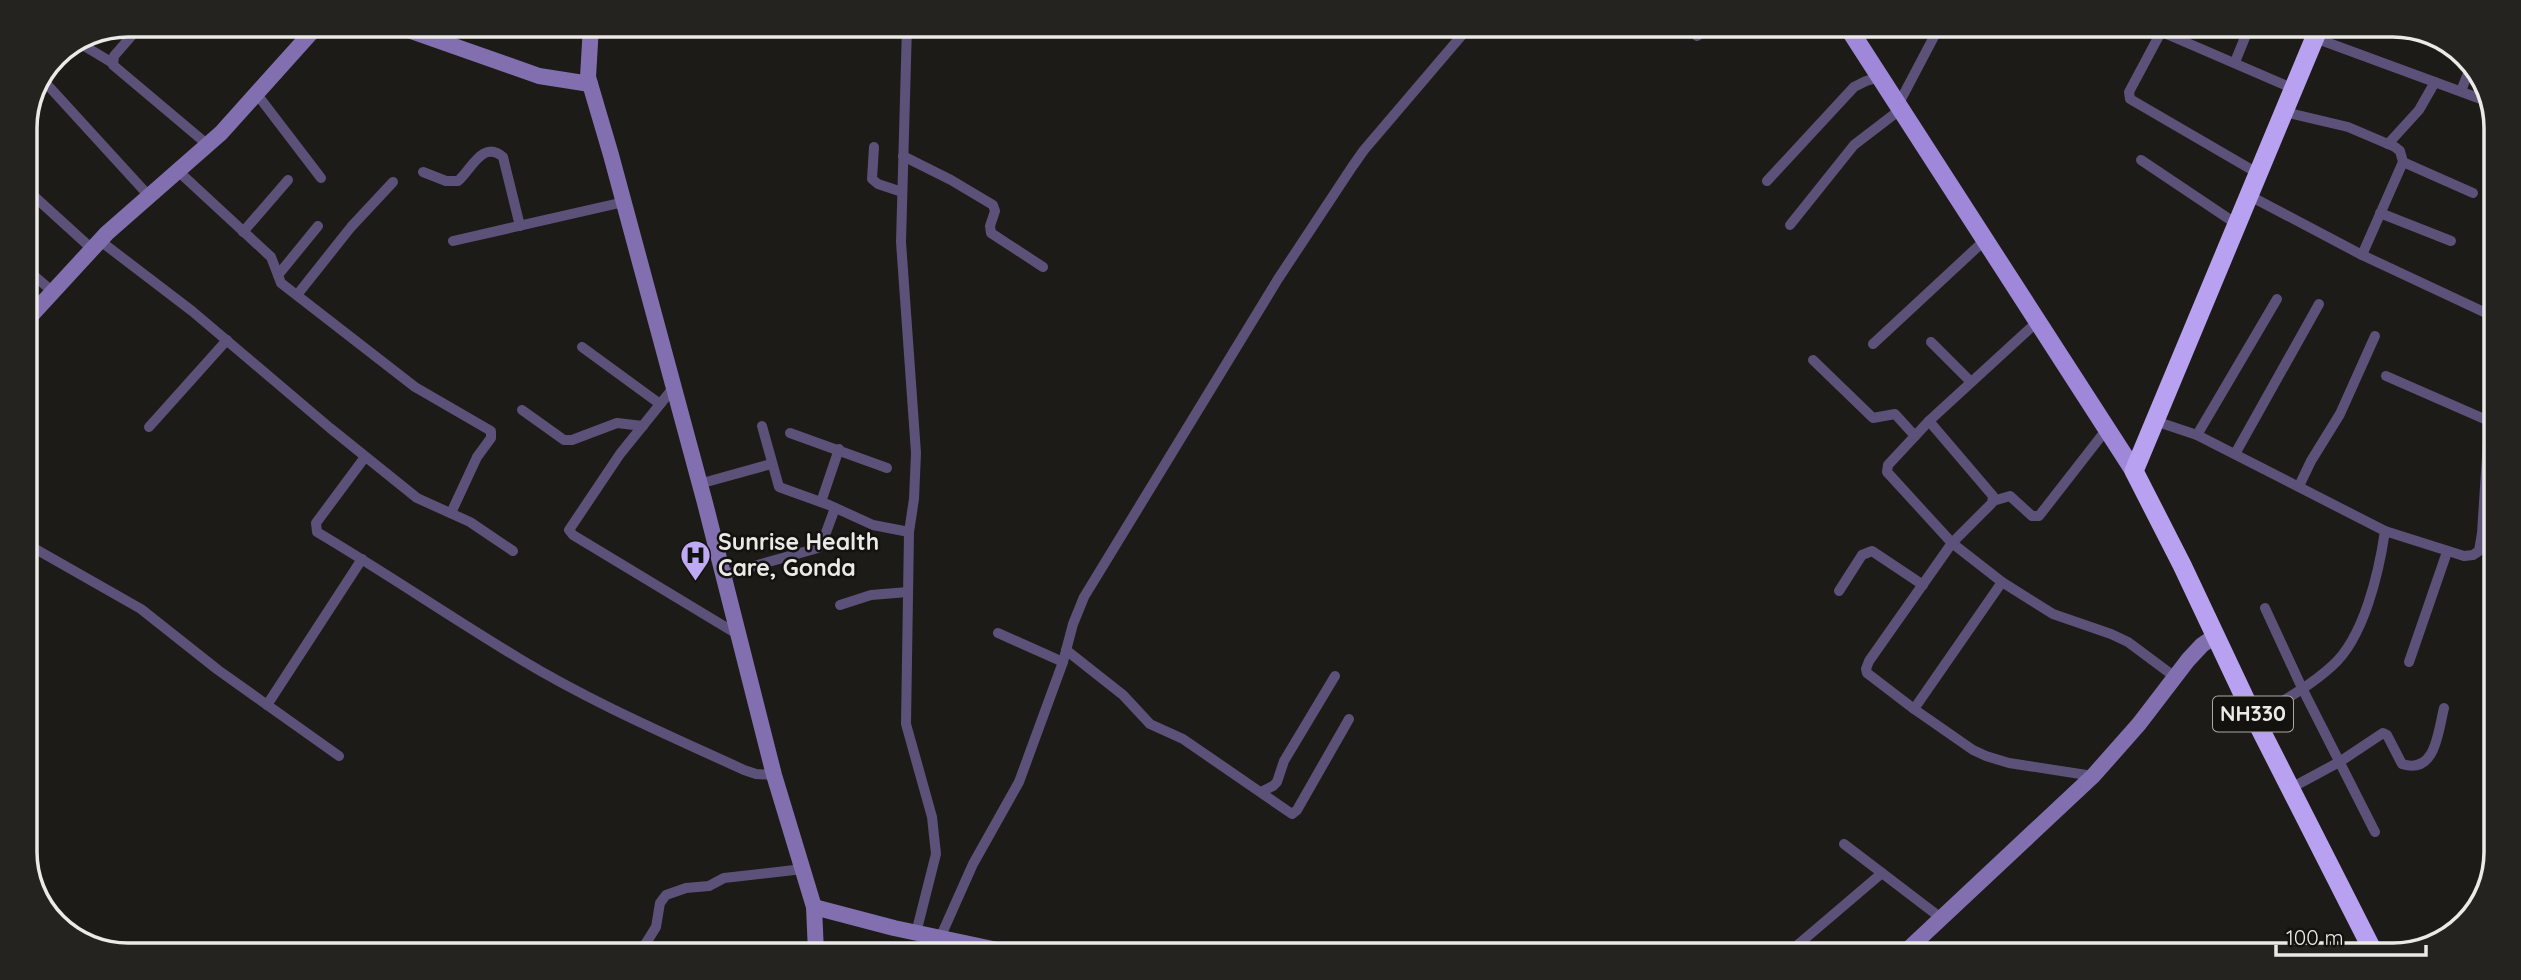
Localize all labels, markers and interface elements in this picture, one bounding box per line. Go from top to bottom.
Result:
place label: Sunrise Health Care, Gonda [718,527,879,582]
hospital icon: Sunrise Health Care, Gonda [678,538,712,582]
road number: NH330 [2213,696,2293,732]
scale bar [2276,914,2426,958]
text: 100 m [2286,924,2344,950]

